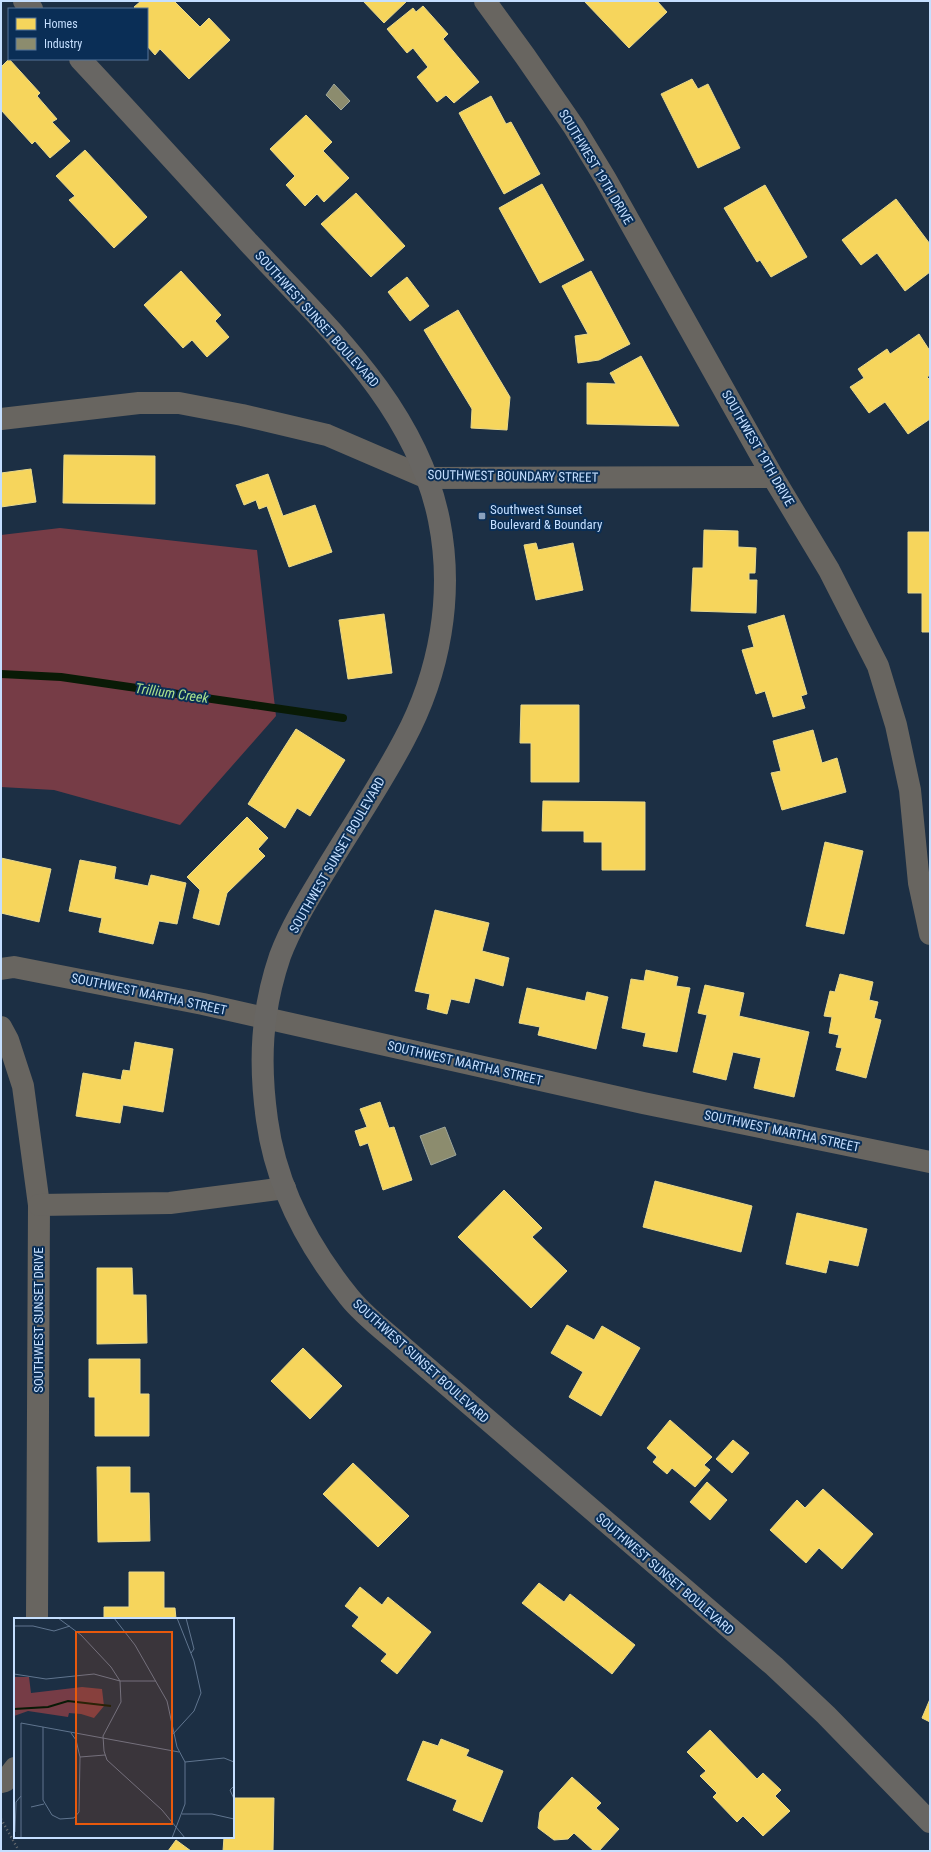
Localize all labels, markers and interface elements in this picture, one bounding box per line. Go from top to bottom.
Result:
legend [8,8,148,60]
text: Homes [44,17,78,31]
text: Industry [44,37,82,51]
street label: SOUTHWEST 19TH DRIVE [556,107,636,227]
street label: SOUTHWEST SUNSET BOULEVARD [252,248,382,390]
street label: SOUTHWEST 19TH DRIVE [719,387,797,509]
street label: SOUTHWEST BOUNDARY STREET [427,467,599,485]
place label: Southwest Sunset Boulevard & Boundary [490,502,603,532]
marker: Southwest Sunset Boulevard & Boundary [477,511,487,521]
water label: Trillium Creek [134,680,210,706]
street label: SOUTHWEST SUNSET BOULEVARD [286,774,388,936]
street label: SOUTHWEST MARTHA STREET [70,970,228,1018]
street label: SOUTHWEST MARTHA STREET [386,1038,544,1088]
street label: SOUTHWEST MARTHA STREET [703,1107,861,1155]
street label: SOUTHWEST SUNSET DRIVE [31,1247,46,1393]
street label: SOUTHWEST SUNSET BOULEVARD [350,1296,492,1426]
street label: SOUTHWEST SUNSET BOULEVARD [593,1510,737,1638]
inset map [14,1618,234,1838]

